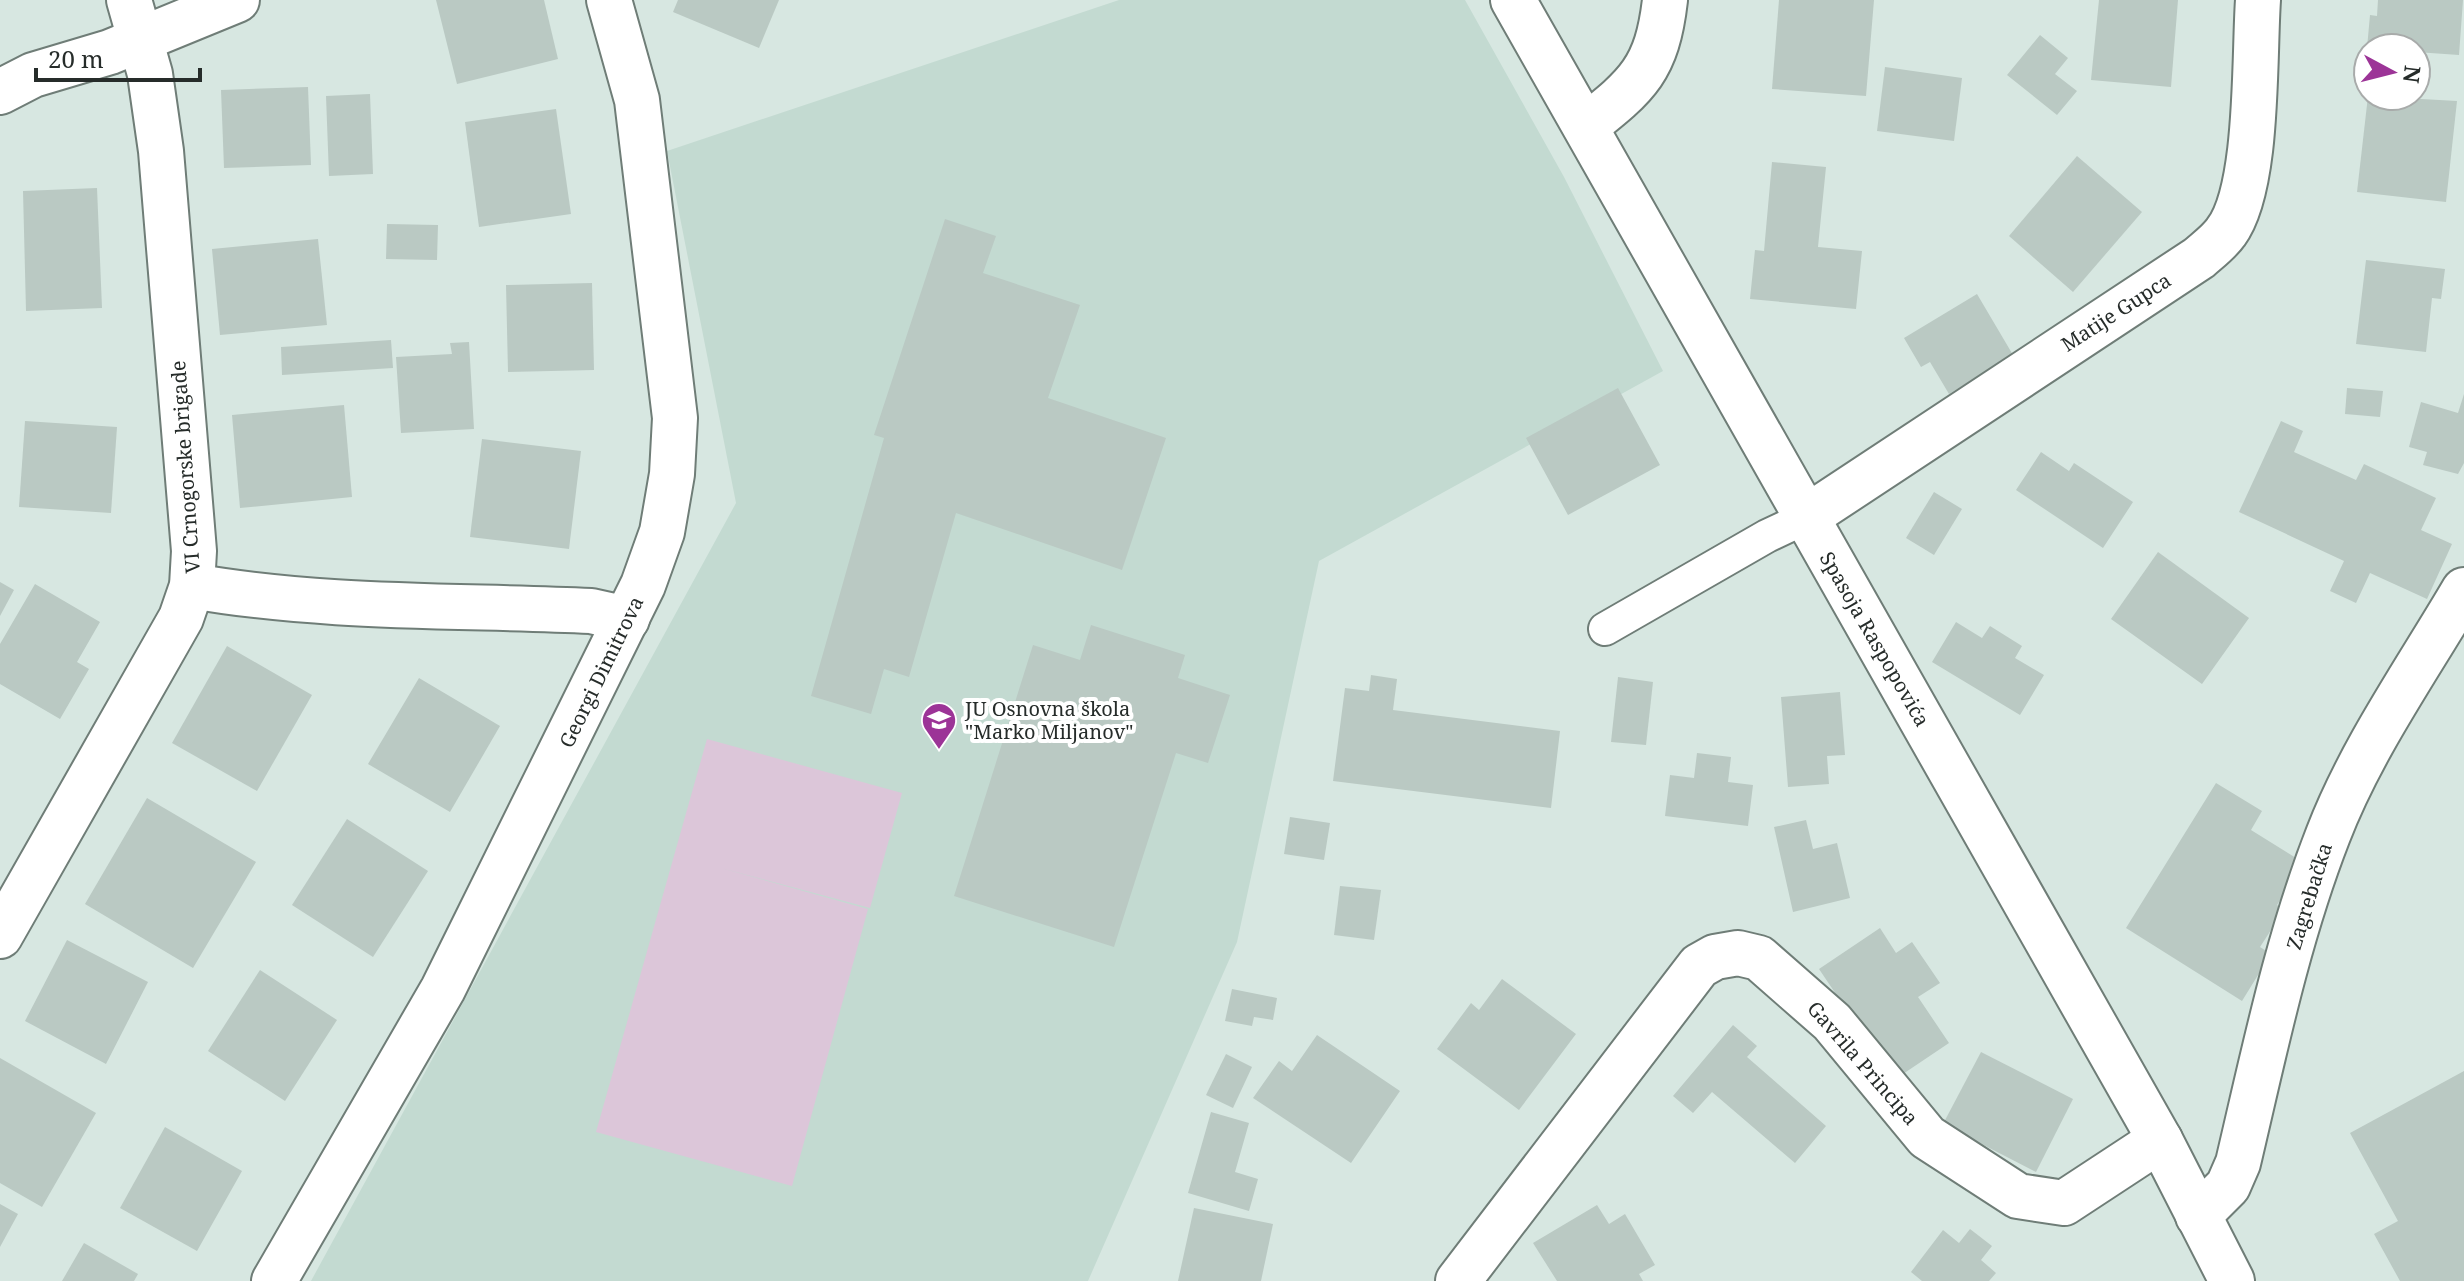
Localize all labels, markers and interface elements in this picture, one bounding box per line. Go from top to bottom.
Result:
scale bar [36,32,200,82]
north arrow [2352,32,2432,112]
text: 20 m [48,42,104,75]
text: N [2397,64,2429,85]
street label: Matije Gupca [2056,266,2176,358]
street label: VI Crnogorske brigade [164,360,206,574]
street label: Spasoja Raspopovića [1814,547,1936,731]
street label: Georgi Dimitrova [553,592,649,752]
place label: JU Osnovna škola "Marko Miljanov" [964,695,1133,745]
school or university icon: JU Osnovna škola "Marko Miljanov" [920,701,958,751]
street label: Zagrebačka [2280,839,2338,953]
street label: Gavrila Principa [1802,995,1924,1131]

